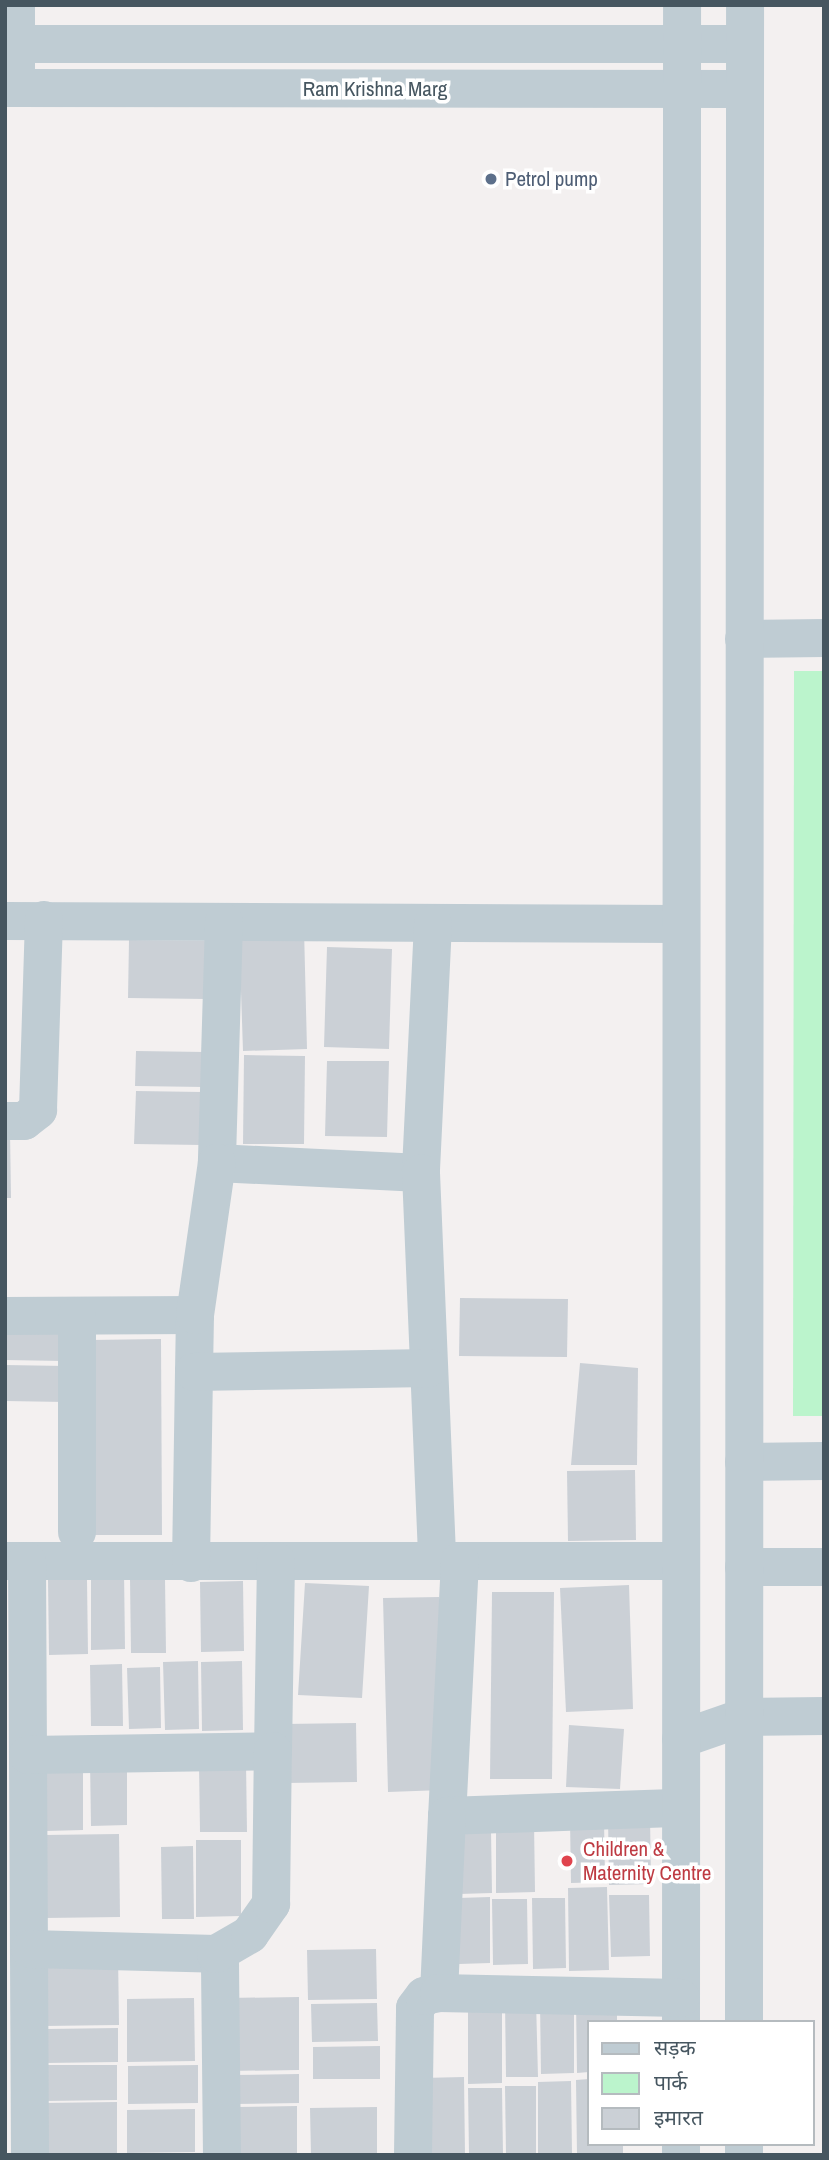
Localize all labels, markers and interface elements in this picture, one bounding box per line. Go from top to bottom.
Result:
street label: Ram Krishna Marg [303,76,447,102]
place label: Petrol pump [505,166,598,192]
marker: Petrol pump [483,171,499,187]
place label: Children & Maternity Centre [583,1836,711,1886]
marker: Children & Maternity Centre [557,1851,577,1871]
legend [588,2020,815,2146]
text: सड़क [654,2033,696,2062]
text: पार्क [654,2068,688,2097]
text: इमारत [654,2103,703,2132]

